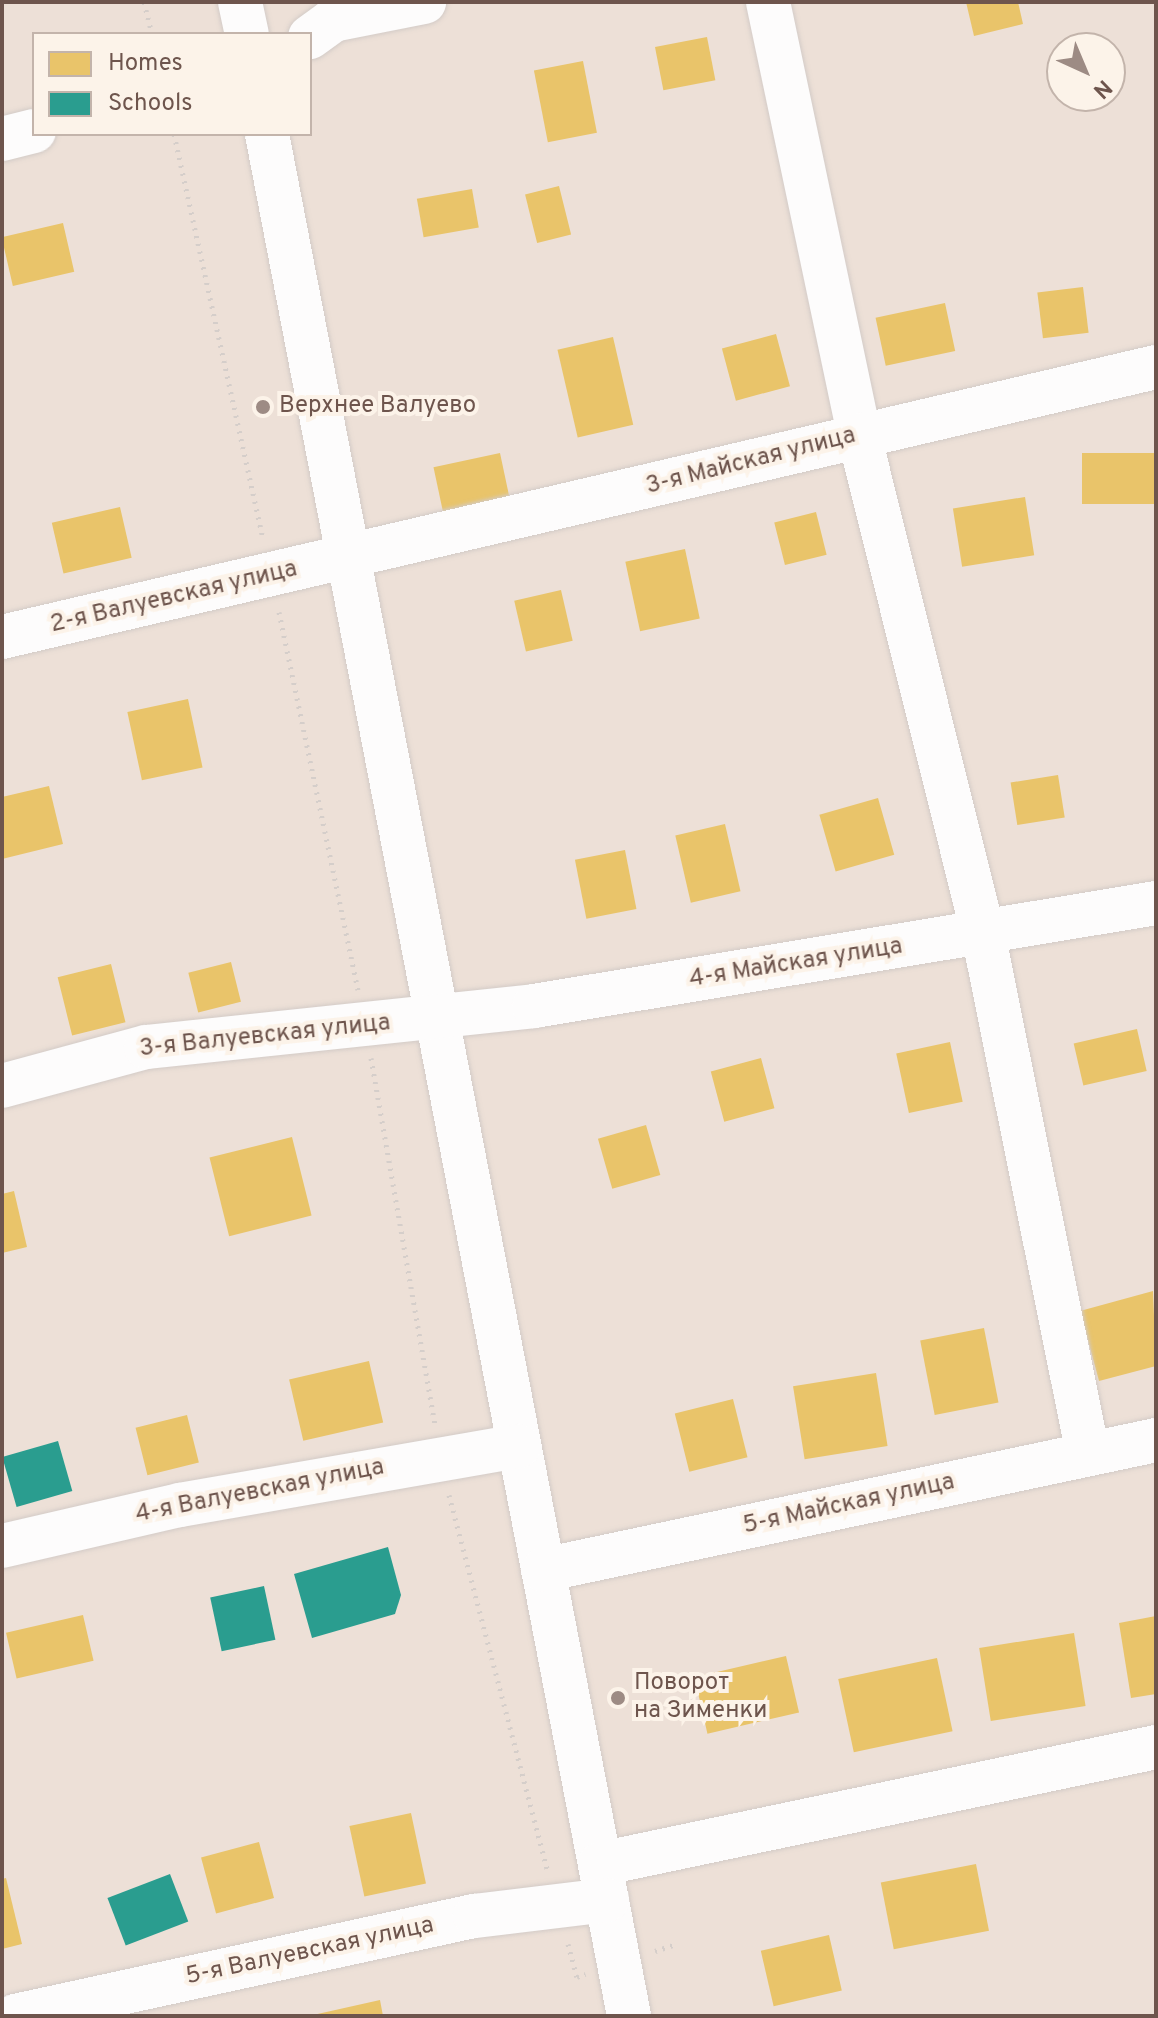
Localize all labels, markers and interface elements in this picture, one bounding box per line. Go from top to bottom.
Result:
legend [32,32,312,136]
north arrow [1046,32,1126,112]
text: Homes [108,49,183,79]
text: N [1087,73,1117,103]
text: Schools [108,89,193,119]
place label: Верхнее Валуево [279,393,476,421]
marker: Верхнее Валуево [254,398,272,416]
street label: 3-я Майская улица [643,422,859,502]
street label: 2-я Валуевская улица [48,556,300,640]
street label: 4-я Майская улица [687,933,905,995]
street label: 3-я Валуевская улица [138,1010,392,1064]
street label: 4-я Валуевская улица [133,1454,387,1530]
street label: 5-я Майская улица [741,1469,957,1541]
place label: Поворот на Зименки [634,1670,767,1726]
marker: Поворот на Зименки [609,1689,627,1707]
street label: 5-я Валуевская улица [183,1912,437,1992]

